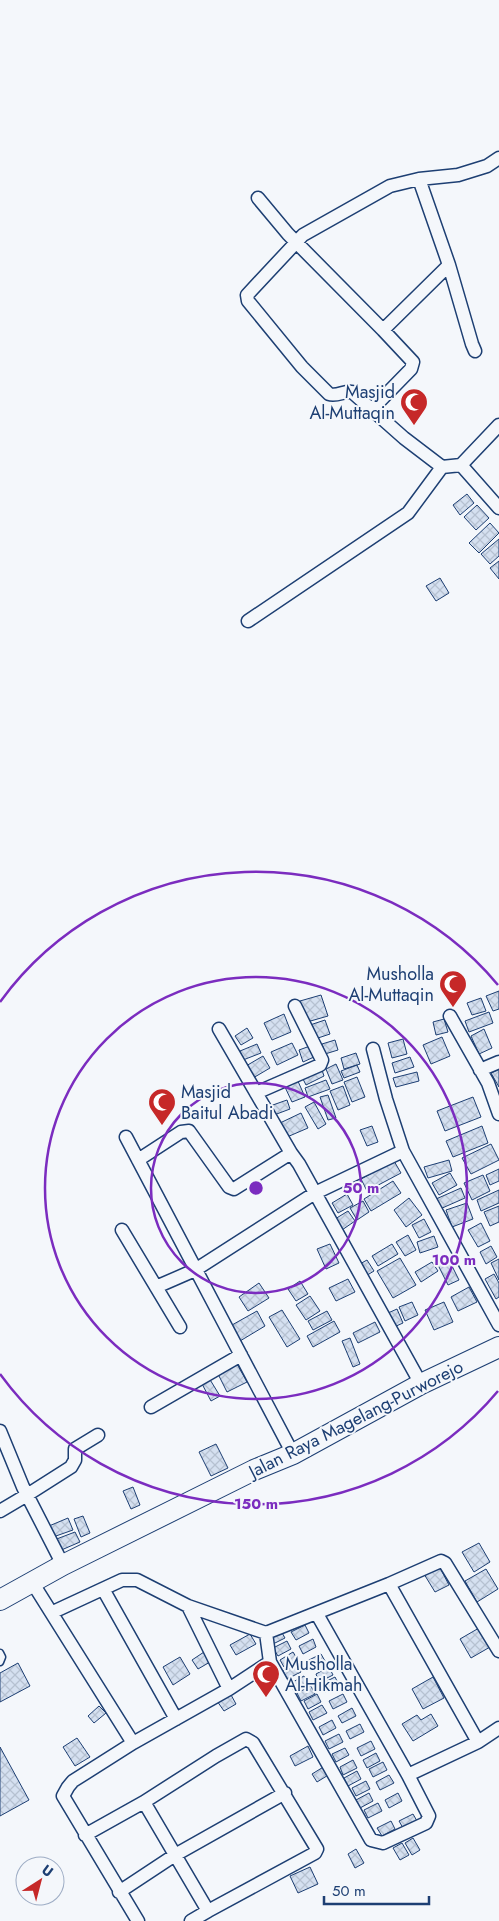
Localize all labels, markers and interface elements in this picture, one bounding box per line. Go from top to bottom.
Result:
place label: Masjid Al-Muttaqin [309,379,395,426]
mosque icon: Masjid Al-Muttaqin [399,387,429,426]
place label: Musholla Al-Muttaqin [348,961,434,1008]
mosque icon: Musholla Al-Muttaqin [438,969,468,1008]
place label: Masjid Baitul Abadi [181,1079,273,1126]
mosque icon: Masjid Baitul Abadi [147,1087,177,1126]
text: 50 m [343,1177,379,1199]
centre of rings [247,1179,265,1197]
text: 100 m [432,1249,476,1271]
street label: Jalan Raya Magelang-Purworejo [243,1353,468,1485]
text: 150 m [234,1493,278,1515]
place label: Musholla Al-Hikmah [285,1651,362,1698]
mosque icon: Musholla Al-Hikmah [251,1659,281,1698]
north arrow [15,1856,65,1906]
text: U [38,1860,57,1881]
scale bar [324,1874,429,1906]
text: 50 m [332,1880,366,1902]

